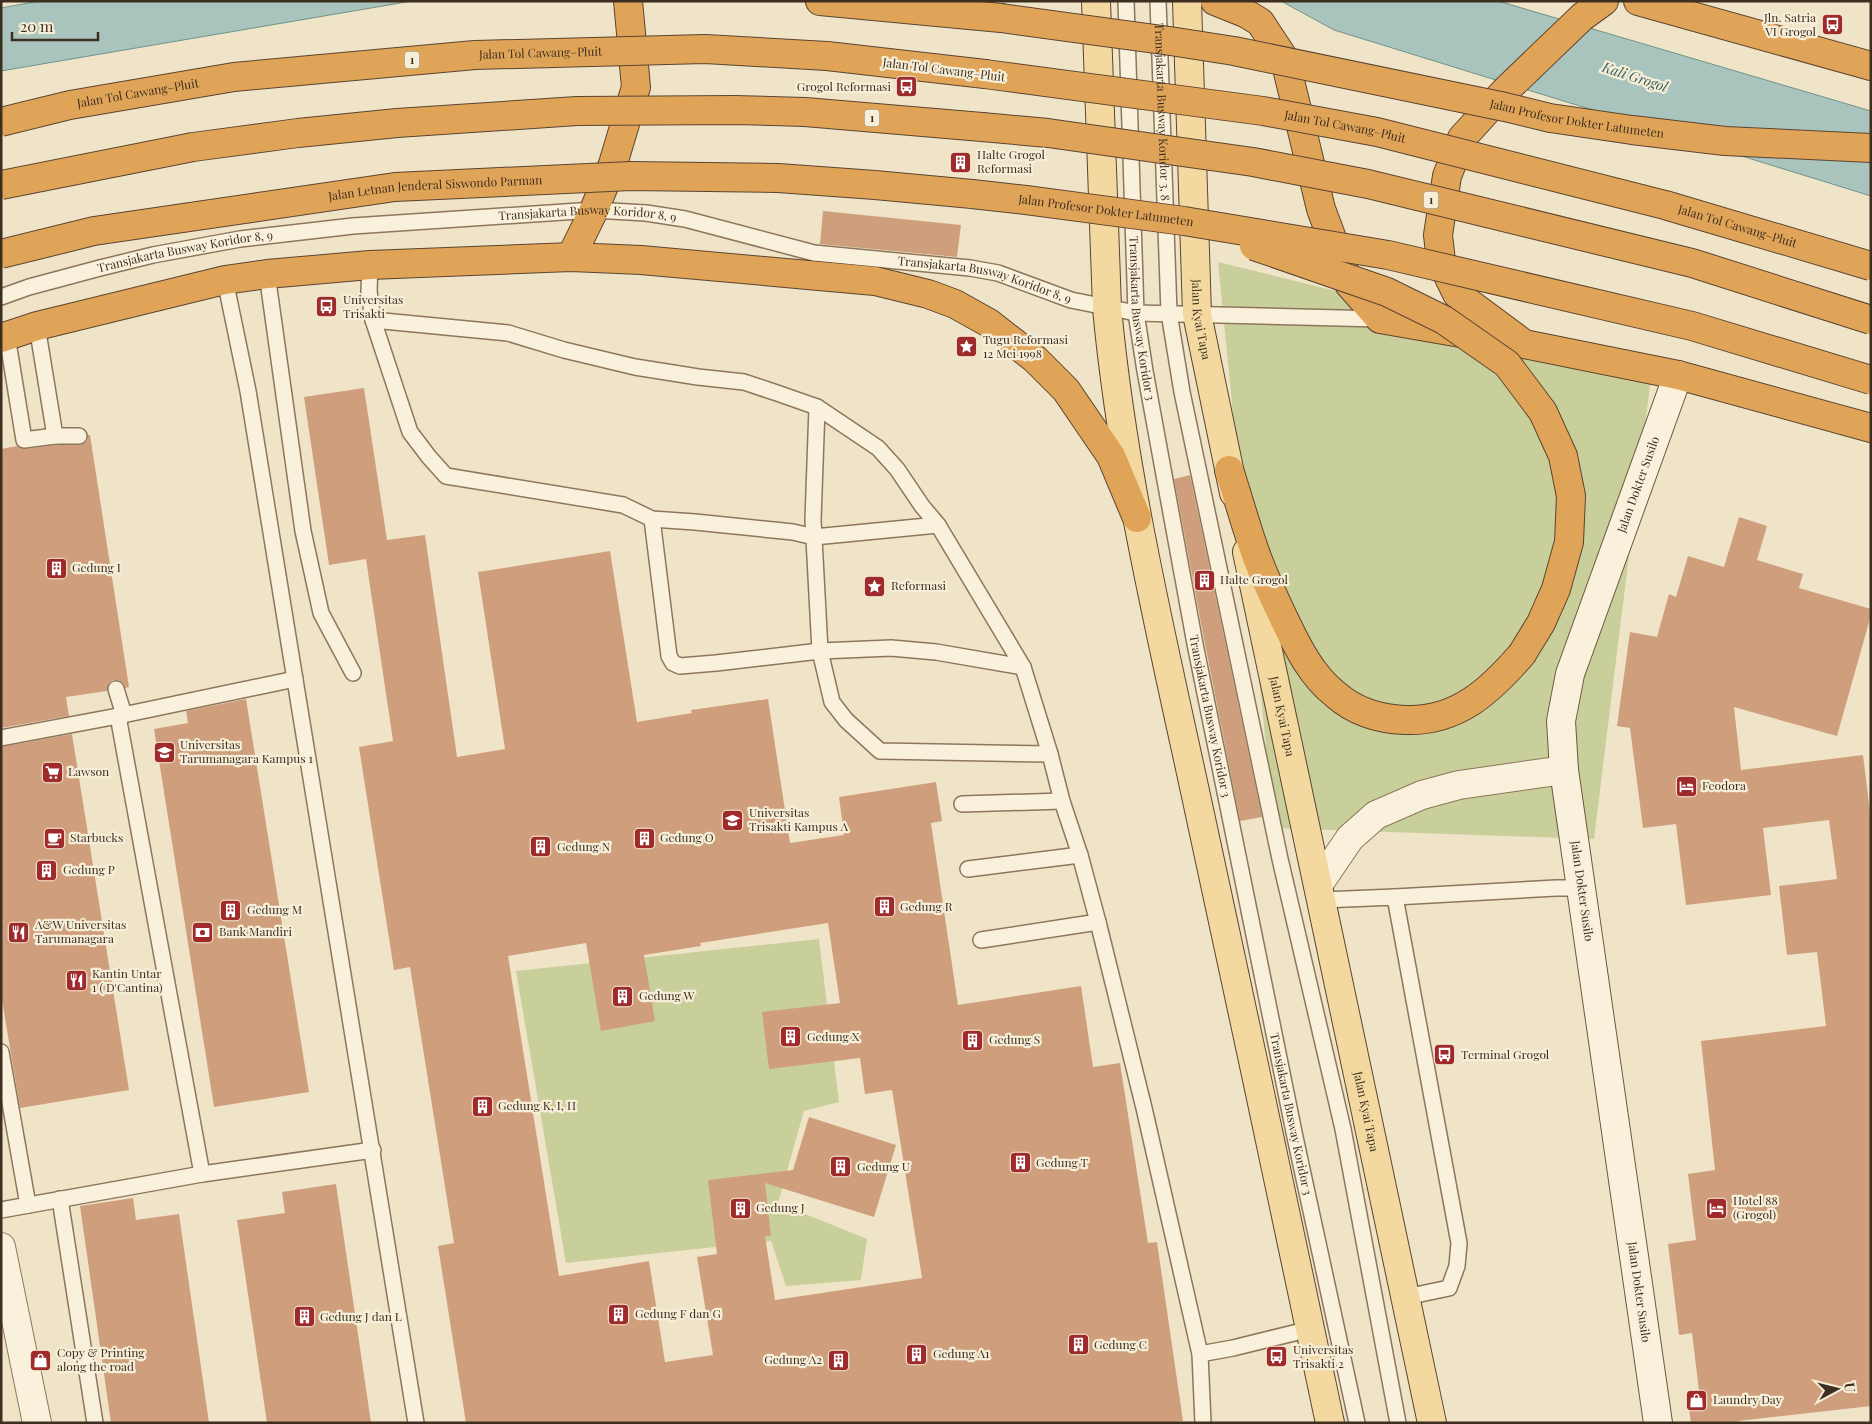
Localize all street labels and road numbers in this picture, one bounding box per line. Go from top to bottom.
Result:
street label: Transjakarta Busway Koridor 3, 8 [1152,23,1174,201]
street label: Jalan Tol Cawang–Pluit [478,43,603,62]
road number: 1 [404,52,420,68]
street label: Jalan Tol Cawang–Pluit [881,53,1007,85]
street label: Jalan Tol Cawang–Pluit [75,74,201,111]
street label: Jalan Profesor Dokter Latumeten [1488,95,1665,141]
street label: Jalan Tol Cawang–Pluit [1282,106,1408,146]
road number: 1 [864,110,880,126]
street label: Jalan Letnan Jenderal Siswondo Parman [326,171,542,204]
street label: Jalan Profesor Dokter Latumeten [1017,190,1195,229]
road number: 1 [1424,192,1438,208]
street label: Jalan Tol Cawang–Pluit [1675,200,1800,251]
street label: Transjakarta Busway Koridor 8, 9 [498,201,678,225]
street label: Transjakarta Busway Koridor 8, 9 [95,226,274,275]
street label: Transjakarta Busway Koridor 3 [1127,236,1159,402]
street label: Transjakarta Busway Koridor 8, 9 [897,252,1074,307]
street label: Jalan Kyai Tapa [1189,278,1215,361]
street label: Jalan Dokter Susilo [1612,433,1662,536]
street label: Transjakarta Busway Koridor 3 [1186,633,1235,799]
street label: Jalan Kyai Tapa [1266,674,1299,758]
street label: Jalan Dokter Susilo [1568,838,1598,943]
street label: Transjakarta Busway Koridor 3 [1267,1031,1316,1196]
street label: Jalan Kyai Tapa [1350,1069,1383,1153]
street label: Jalan Dokter Susilo [1625,1239,1655,1344]

